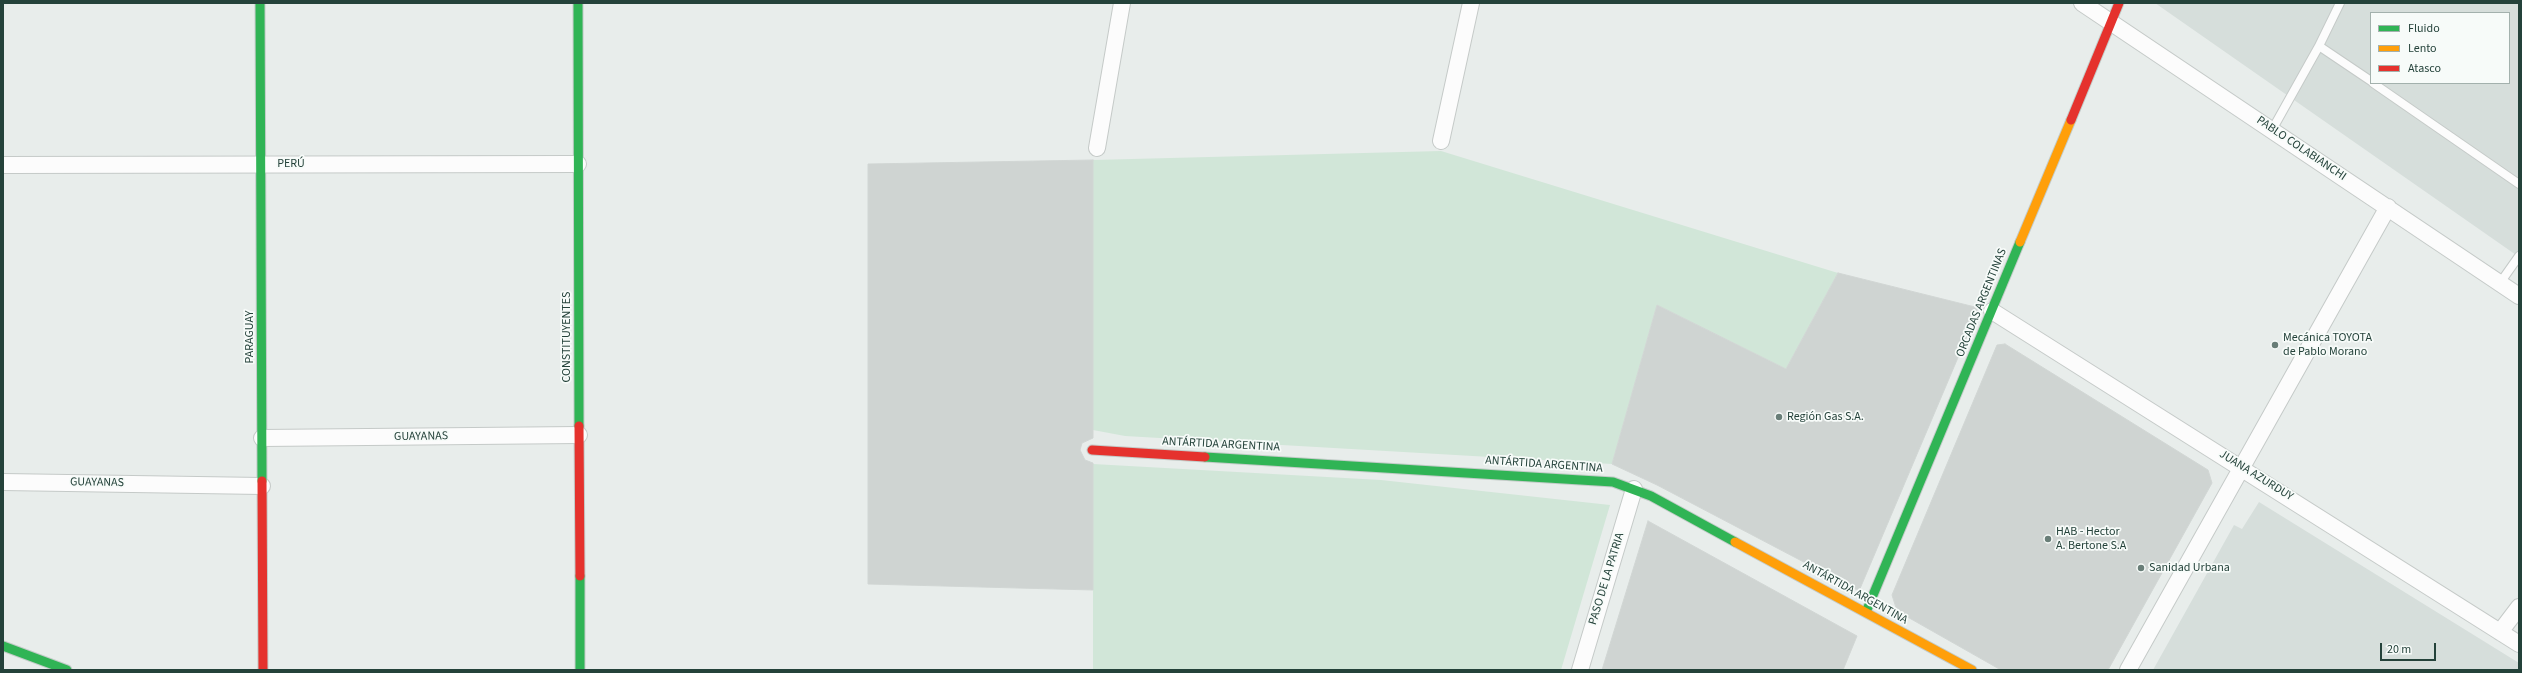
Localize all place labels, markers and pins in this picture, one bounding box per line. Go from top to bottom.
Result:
place label: Mecánica TOYOTA de Pablo Morano [2283,331,2372,359]
marker: Mecánica TOYOTA de Pablo Morano [2270,340,2280,350]
place label: Región Gas S.A. [1787,410,1864,424]
marker: Región Gas S.A. [1774,412,1784,422]
place label: HAB - Hector A. Bertone S.A [2056,525,2126,553]
marker: HAB - Hector A. Bertone S.A [2043,534,2053,544]
place label: Sanidad Urbana [2149,561,2230,575]
marker: Sanidad Urbana [2136,563,2146,573]

